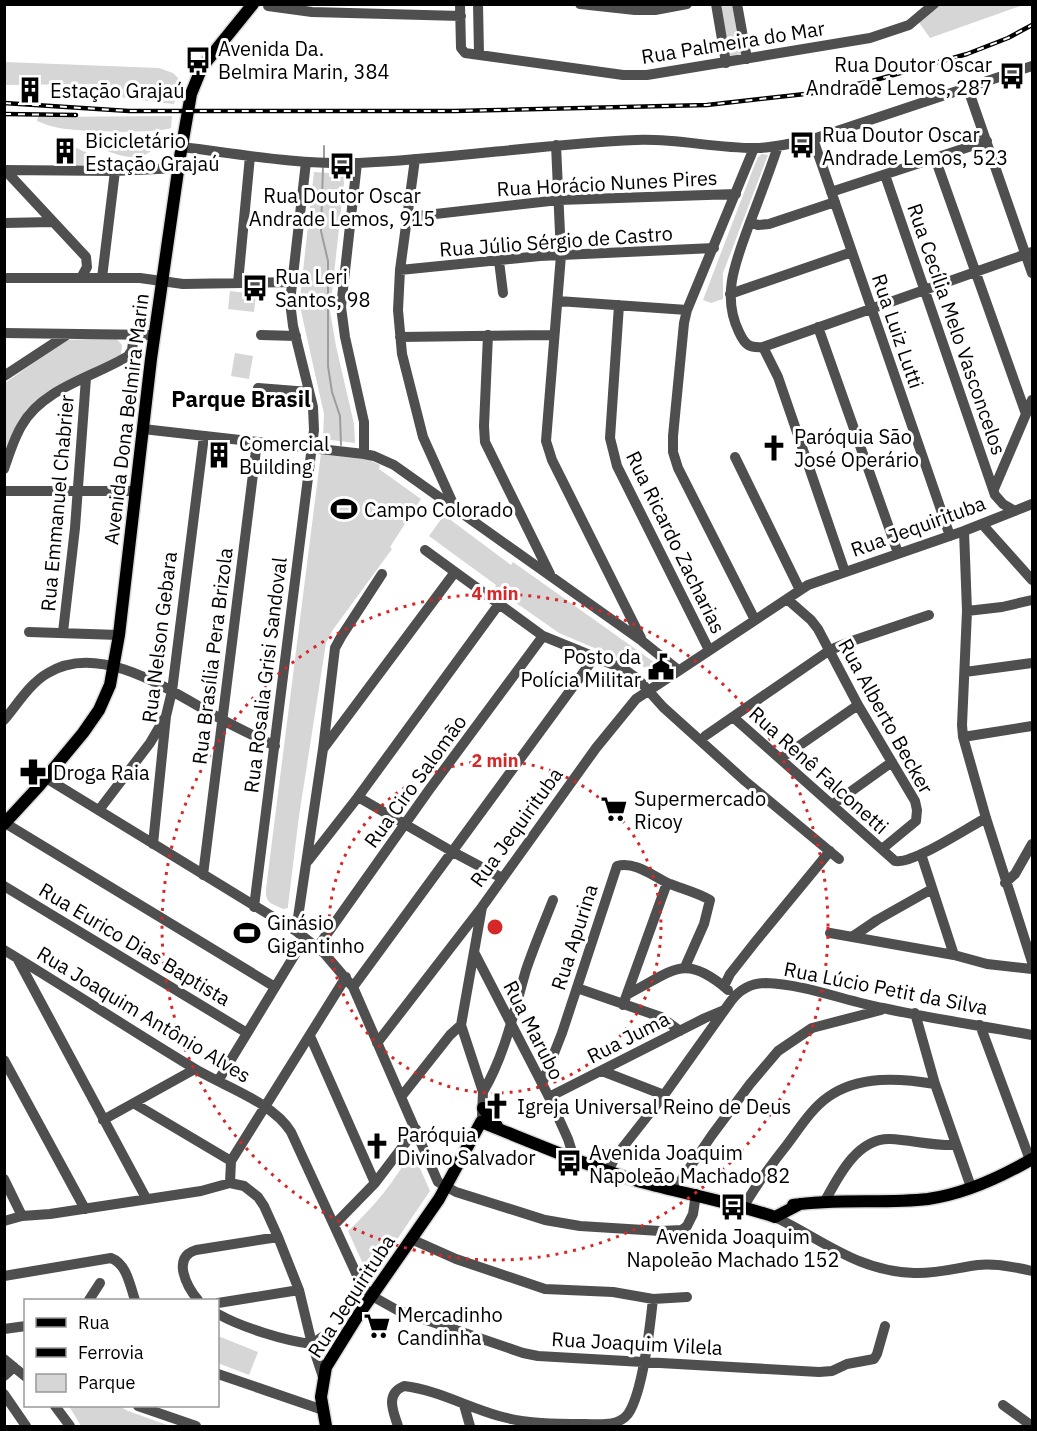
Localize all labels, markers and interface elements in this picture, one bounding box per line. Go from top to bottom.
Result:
street label: Rua Palmeira do Mar [639,14,827,70]
place label: Avenida Da. Belmira Marin, 384 [218,35,389,85]
bus stop icon: Avenida Da. Belmira Marin, 384 [183,45,213,75]
place label: Rua Doutor Oscar Andrade Lemos, 287 [806,51,992,101]
bus stop icon: Rua Doutor Oscar Andrade Lemos, 287 [997,61,1027,91]
building icon: Estação Grajaú [15,75,45,105]
place label: Estação Grajaú [50,77,185,104]
place label: Rua Doutor Oscar Andrade Lemos, 523 [822,121,1008,171]
place label: Bicicletário Estação Grajaú [85,127,220,177]
bus stop icon: Rua Doutor Oscar Andrade Lemos, 523 [787,130,817,160]
building icon: Bicicletário Estação Grajaú [50,136,80,166]
bus stop icon: Rua Doutor Oscar Andrade Lemos, 915 [327,151,357,181]
street label: Rua Horácio Nunes Pires [496,164,718,202]
place label: Rua Doutor Oscar Andrade Lemos, 915 [249,182,435,232]
street label: Rua Cecília Melo Vasconcelos [901,200,1013,458]
street label: Rua Júlio Sérgio de Castro [438,219,674,263]
place label: Rua Leri Santos, 98 [275,263,371,313]
street label: Rua Luiz Lutti [866,270,930,392]
bus stop icon: Rua Leri Santos, 98 [240,273,270,303]
street label: Avenida Dona Belmira Marin [97,292,155,546]
district label: Parque Brasil [171,384,311,413]
street label: Rua Emmanuel Chabrier [34,394,80,612]
place label: Paróquia São José Operário [794,423,919,473]
place label: Comercial Building [239,430,329,480]
church icon: Paróquia São José Operário [759,433,789,463]
building icon: Comercial Building [204,440,234,470]
street label: Rua Ricardo Zacharias [620,446,732,638]
street label: Rua Jequirituba [847,489,989,563]
sports icon: Campo Colorado [329,494,359,524]
place label: Campo Colorado [364,496,513,523]
street label: Rua Brasília Pera Brizola [185,546,239,766]
street label: Rua Nelson Gebara [135,550,183,724]
street label: Rua Rosalia Grisi Sandoval [237,556,293,794]
text: 4 min [471,582,519,605]
street label: Rua Alberto Becker [832,634,940,798]
place label: Posto da Polícia Militar [520,643,641,693]
public building icon: Posto da Polícia Militar [646,652,676,682]
street label: Rua Renê Falconetti [743,700,895,840]
street label: Rua Ciro Salomão [358,709,472,853]
text: 2 min [471,749,519,772]
pharmacy icon: Droga Raia [18,757,48,787]
place label: Droga Raia [53,759,150,786]
street label: Rua Jequirituba [463,761,569,892]
place label: Supermercado Ricoy [634,785,766,835]
supermarket icon: Supermercado Ricoy [599,794,629,824]
street label: Rua Eurico Dias Baptista [34,876,236,1012]
street label: Rua Apurina [544,880,604,993]
place label: Ginásio Gigantinho [267,909,364,959]
centre of rings [485,917,505,937]
sports icon: Ginásio Gigantinho [232,918,262,948]
street label: Rua Joaquim Antônio Alves [32,939,256,1089]
street label: Rua Lúcio Petit da Silva [782,955,991,1021]
street label: Rua Marubo [497,976,571,1084]
street label: Rua Juma [582,1005,674,1069]
church icon: Igreja Universal Reino de Deus [482,1091,512,1121]
place label: Igreja Universal Reino de Deus [517,1093,791,1120]
place label: Paróquia Divino Salvador [397,1121,536,1171]
church icon: Paróquia Divino Salvador [362,1131,392,1161]
place label: Avenida Joaquim Napoleão Machado 82 [589,1139,790,1189]
bus stop icon: Avenida Joaquim Napoleão Machado 82 [554,1148,584,1178]
bus stop icon: Avenida Joaquim Napoleão Machado 152 [718,1192,748,1222]
place label: Avenida Joaquim Napoleão Machado 152 [626,1223,840,1273]
street label: Rua Jequirituba [301,1229,401,1363]
legend [24,1299,219,1407]
place label: Mercadinho Candinha [397,1301,503,1351]
text: Rua [78,1311,110,1334]
supermarket icon: Mercadinho Candinha [362,1311,392,1341]
street label: Rua Joaquim Vilela [551,1325,724,1361]
text: Ferrovia [78,1341,144,1364]
text: Parque [78,1371,136,1394]

